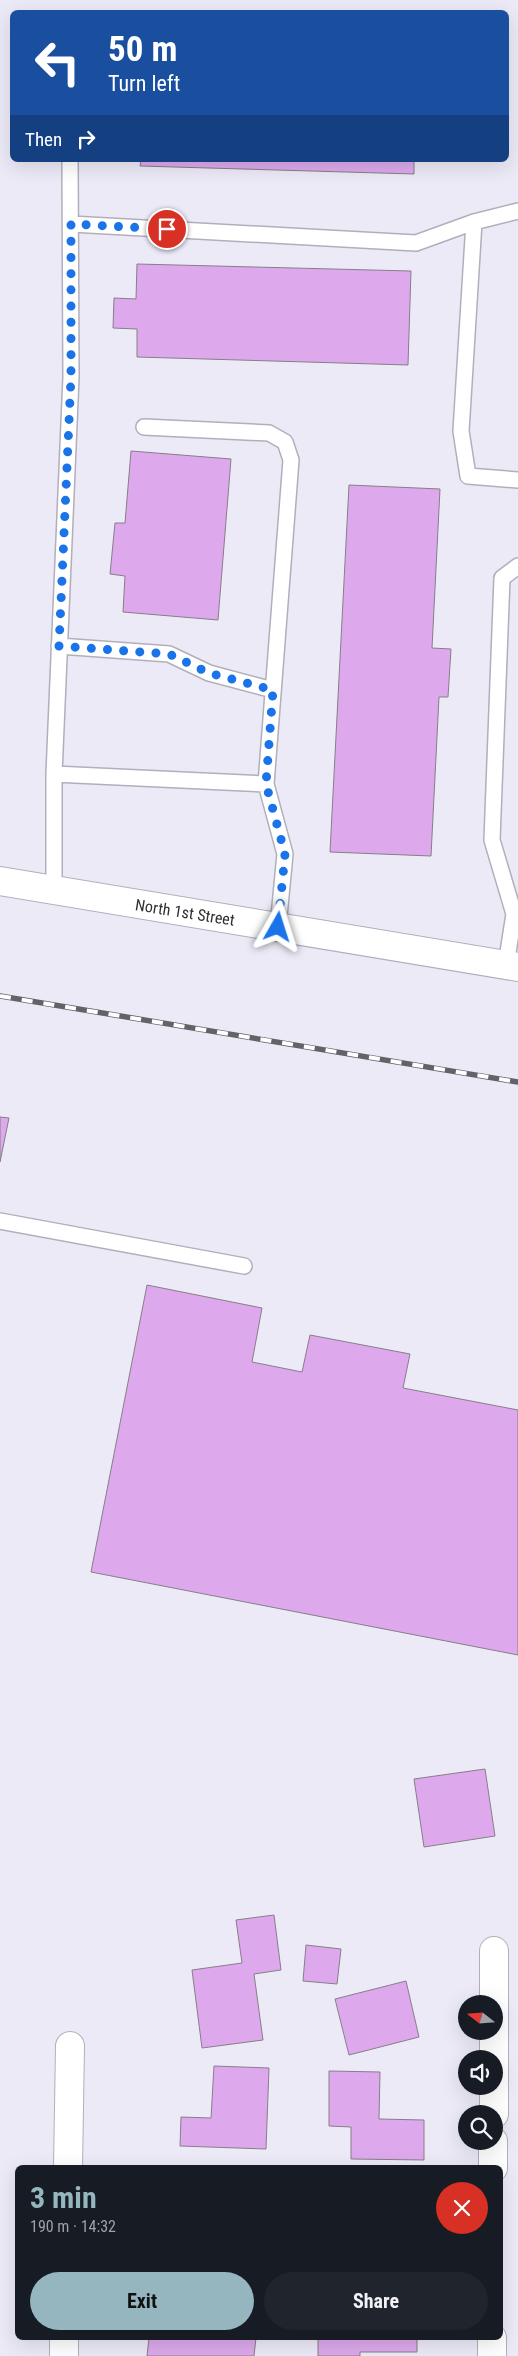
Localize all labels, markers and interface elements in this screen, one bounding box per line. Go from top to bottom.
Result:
text: 50 m [108,29,177,70]
icon: left [25,30,90,95]
text: Turn left [108,71,180,96]
icon: right [72,125,100,153]
text: Then [25,128,62,151]
pin [146,208,188,250]
icon: arrive [153,215,181,243]
street label: North 1st Street [134,895,236,930]
position arrow [251,900,303,952]
north arrow [458,1995,502,2040]
map controls [458,1995,503,2150]
button: sound [458,2050,503,2095]
button: search [458,2105,503,2150]
text: 3 min [30,2180,97,2215]
button: close [436,2182,488,2234]
text: 190 m · 14:32 [30,2217,116,2236]
button: Exit [30,2272,254,2330]
button: Share [264,2272,488,2330]

